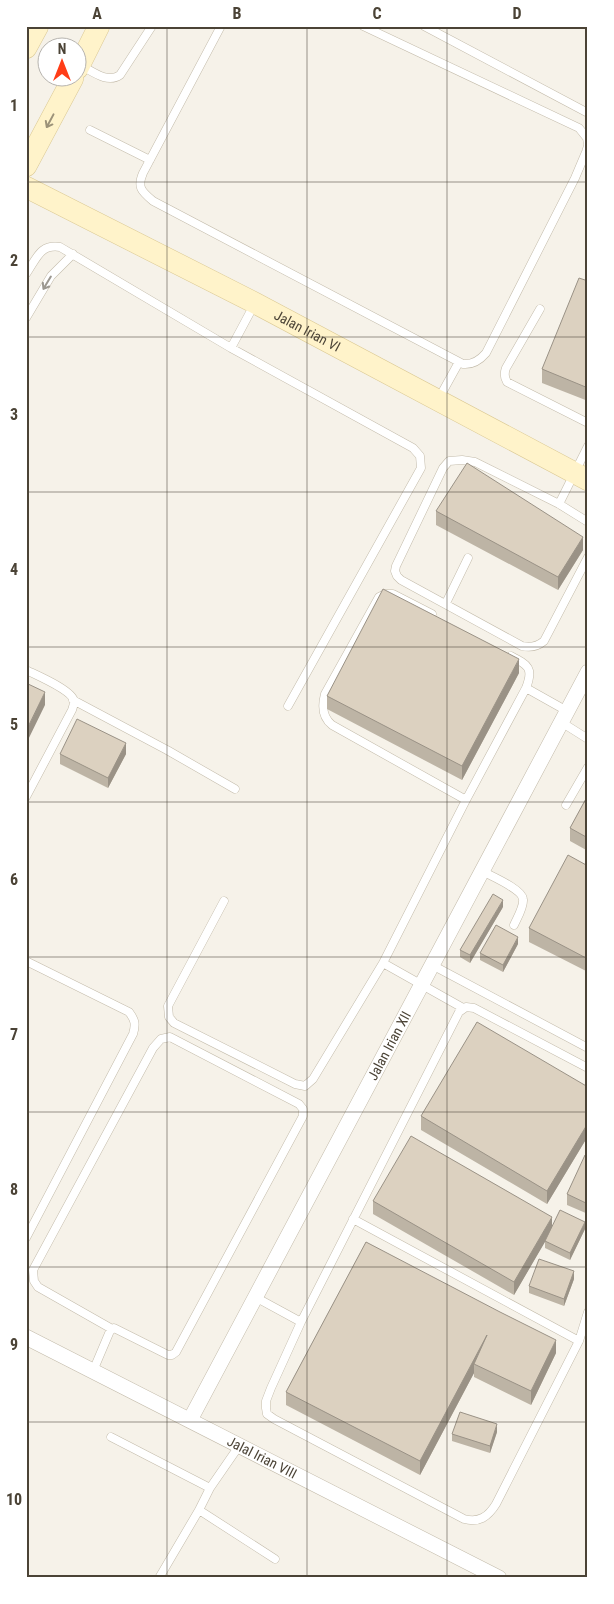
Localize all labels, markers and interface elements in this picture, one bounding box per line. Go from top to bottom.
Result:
text: A [92,4,102,23]
text: B [233,4,242,23]
text: C [372,4,382,23]
text: D [512,4,522,23]
north arrow [38,38,88,88]
text: N [58,41,66,57]
text: 1 [10,96,18,115]
one-way arrow [45,113,55,128]
text: 2 [10,251,18,270]
one-way arrow [42,276,52,290]
street label: Jalan Irian VI [272,307,343,355]
text: 3 [10,405,18,424]
text: 4 [10,560,18,579]
text: 5 [10,715,18,734]
text: 6 [10,870,18,889]
street label: Jalan Irian XII [364,1008,414,1083]
text: 7 [10,1025,18,1044]
text: 8 [10,1180,18,1199]
text: 9 [10,1335,18,1354]
street label: Jalal Irian VIII [225,1433,300,1482]
text: 10 [6,1490,22,1509]

